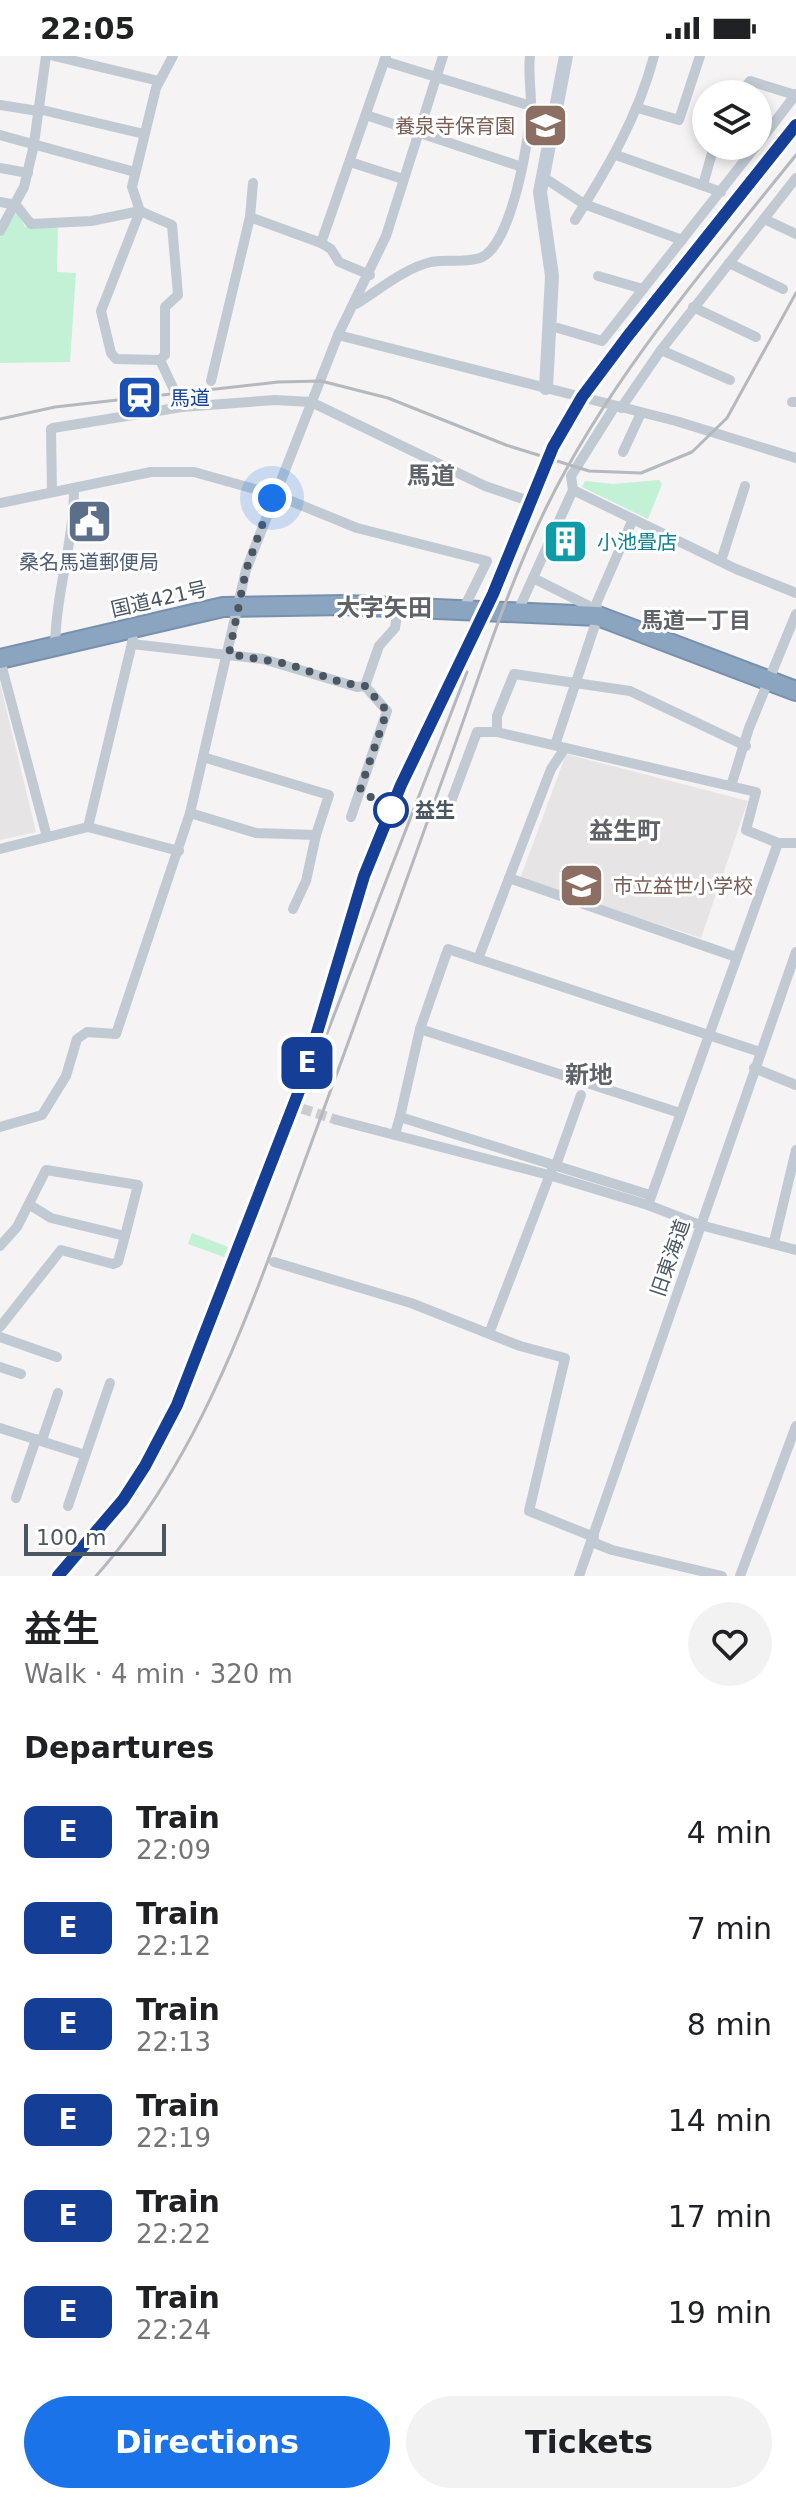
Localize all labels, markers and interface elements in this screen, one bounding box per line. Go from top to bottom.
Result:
text: 22:05 [40,11,136,46]
map controls [692,80,772,160]
button: layers [692,80,772,160]
school or university icon: 養泉寺保育園 [522,102,570,150]
place label: 養泉寺保育園 [395,114,515,138]
station icon: 馬道 [115,374,163,422]
place label: 馬道 [170,386,210,410]
district label: 馬道 [407,462,455,490]
your location [252,478,292,518]
public building icon: 桑名馬道郵便局 [65,498,113,546]
building icon: 小池畳店 [542,518,590,566]
place label: 小池畳店 [597,530,677,554]
place label: 桑名馬道郵便局 [19,550,159,574]
street label: 国道421号 [108,576,210,622]
district label: 大字矢田 [336,594,432,622]
district label: 馬道一丁目 [641,608,751,633]
marker: 益生 [374,793,408,827]
place label: 益生 [415,798,455,822]
district label: 益生町 [589,817,661,845]
school or university icon: 市立益世小学校 [558,862,606,910]
place label: 市立益世小学校 [613,874,753,898]
line badge: E [281,1037,333,1089]
text: E [297,1046,317,1079]
district label: 新地 [565,1061,613,1089]
street label: 旧東海道 [646,1216,694,1300]
scale bar [24,1520,166,1556]
text: 100 m [36,1525,106,1550]
button: heart [688,1602,772,1686]
text: 益生 [24,1607,100,1651]
text: Walk · 4 min · 320 m [24,1659,293,1689]
text: Departures [24,1730,214,1765]
text: Train [136,1800,220,1835]
text: E [58,1815,78,1848]
text: 4 min [687,1815,772,1850]
text: 22:09 [136,1835,211,1865]
text: Train [136,1896,220,1931]
text: E [58,1911,78,1944]
text: 7 min [687,1911,772,1946]
text: 22:12 [136,1931,211,1961]
text: Train [136,1992,220,2027]
text: E [58,2007,78,2040]
text: 8 min [687,2007,772,2042]
text: 22:13 [136,2027,211,2057]
text: Train [136,2088,220,2123]
text: E [58,2103,78,2136]
text: 14 min [668,2103,772,2138]
text: 22:19 [136,2123,211,2153]
text: Train [136,2184,220,2219]
text: E [58,2199,78,2232]
text: 17 min [668,2199,772,2234]
text: 22:22 [136,2219,211,2249]
text: Train [136,2280,220,2315]
text: E [58,2295,78,2328]
text: 19 min [668,2295,772,2330]
text: 22:24 [136,2315,211,2345]
button: Directions [24,2396,390,2488]
button: Tickets [406,2396,772,2488]

